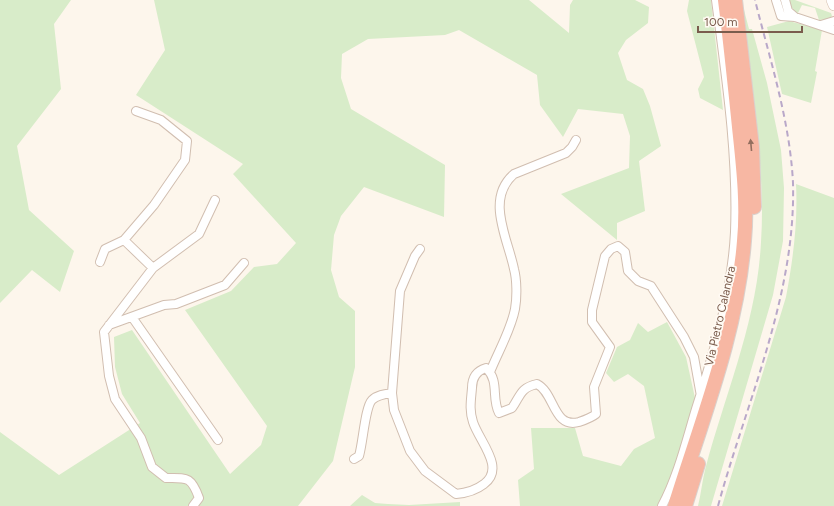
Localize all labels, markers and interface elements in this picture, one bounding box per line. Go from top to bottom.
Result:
scale bar [698,8,802,34]
text: 100 m [704,15,738,29]
one-way arrow [748,139,755,151]
street label: Via Pietro Calandra [702,265,738,367]

